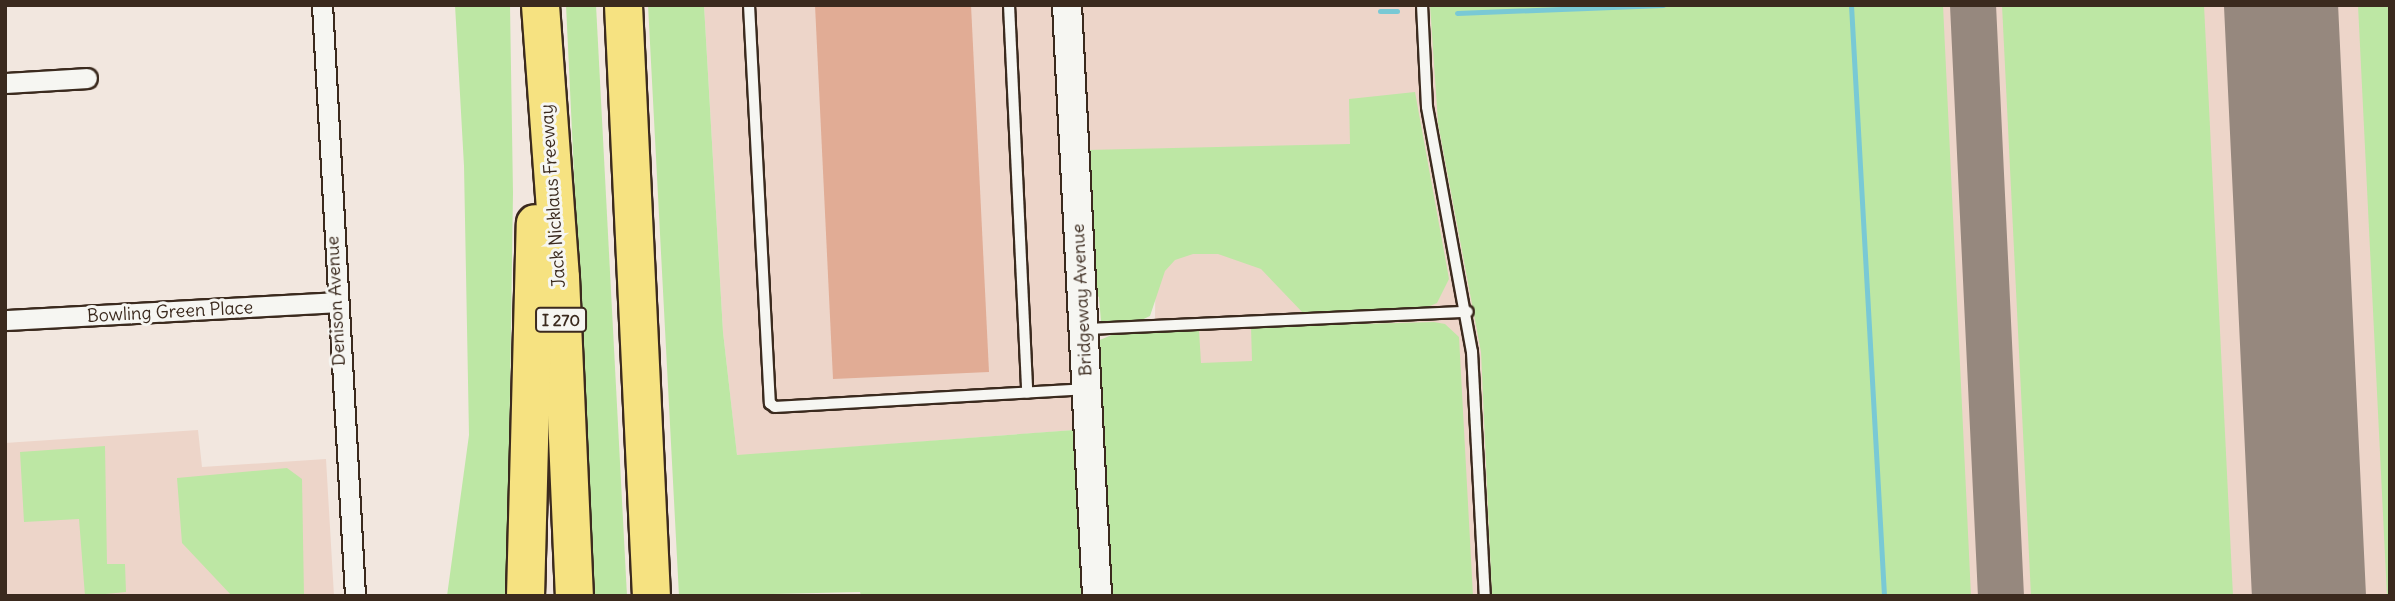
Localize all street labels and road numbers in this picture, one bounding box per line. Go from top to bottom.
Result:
street label: Jack Nicklaus Freeway [536,103,570,289]
street label: Bridgeway Avenue [1067,223,1097,377]
street label: Denison Avenue [322,235,350,367]
street label: Bowling Green Place [86,297,254,327]
road number: I 270 [535,308,587,332]

